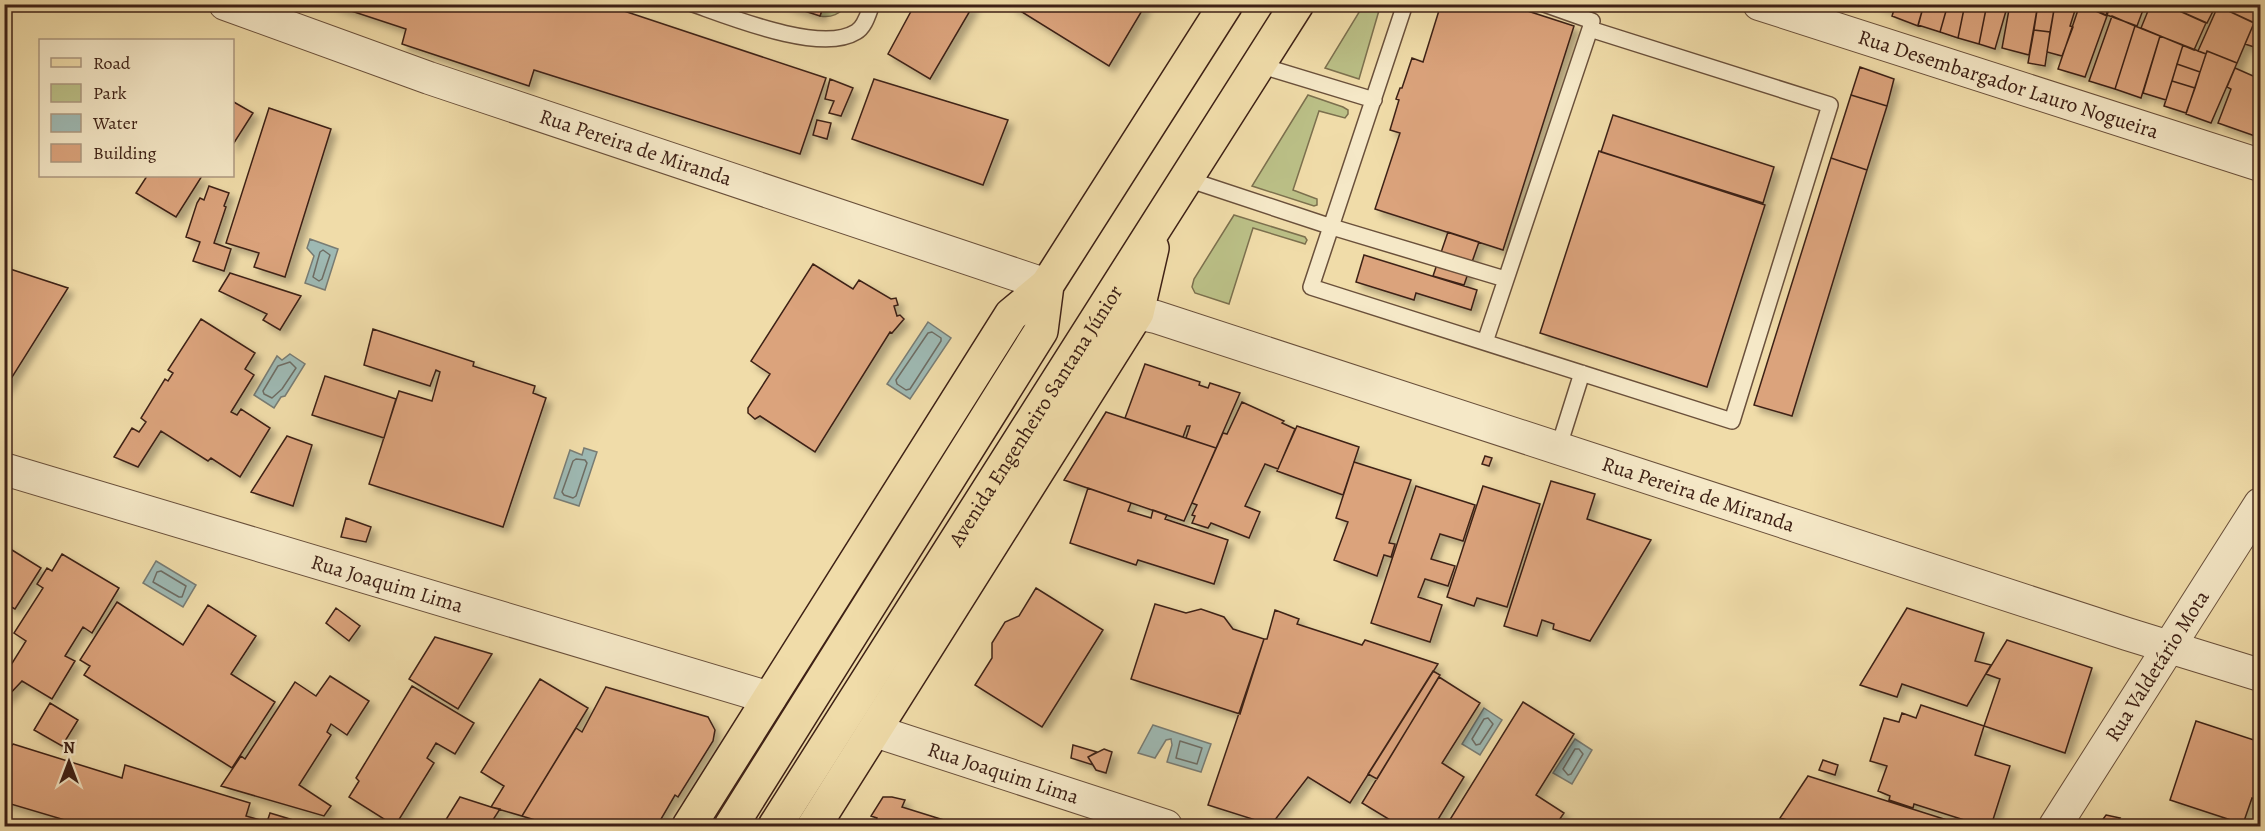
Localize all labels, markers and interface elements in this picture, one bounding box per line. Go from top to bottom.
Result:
street label: Rua Desembargador Lauro Nogueira [1855,23,2162,146]
legend [39,39,234,177]
text: Road [93,51,131,75]
text: Park [93,81,127,105]
street label: Rua Pereira de Miranda [536,102,736,193]
text: Water [92,111,138,135]
text: Building [93,141,157,165]
street label: Avenida Engenheiro Santana Júnior [942,280,1129,553]
street label: Rua Pereira de Miranda [1598,450,1799,539]
street label: Rua Joaquim Lima [308,548,467,620]
street label: Rua Valdetário Mota [2098,585,2216,747]
north arrow [39,732,99,792]
street label: Rua Joaquim Lima [924,735,1083,811]
text: N [63,737,75,759]

